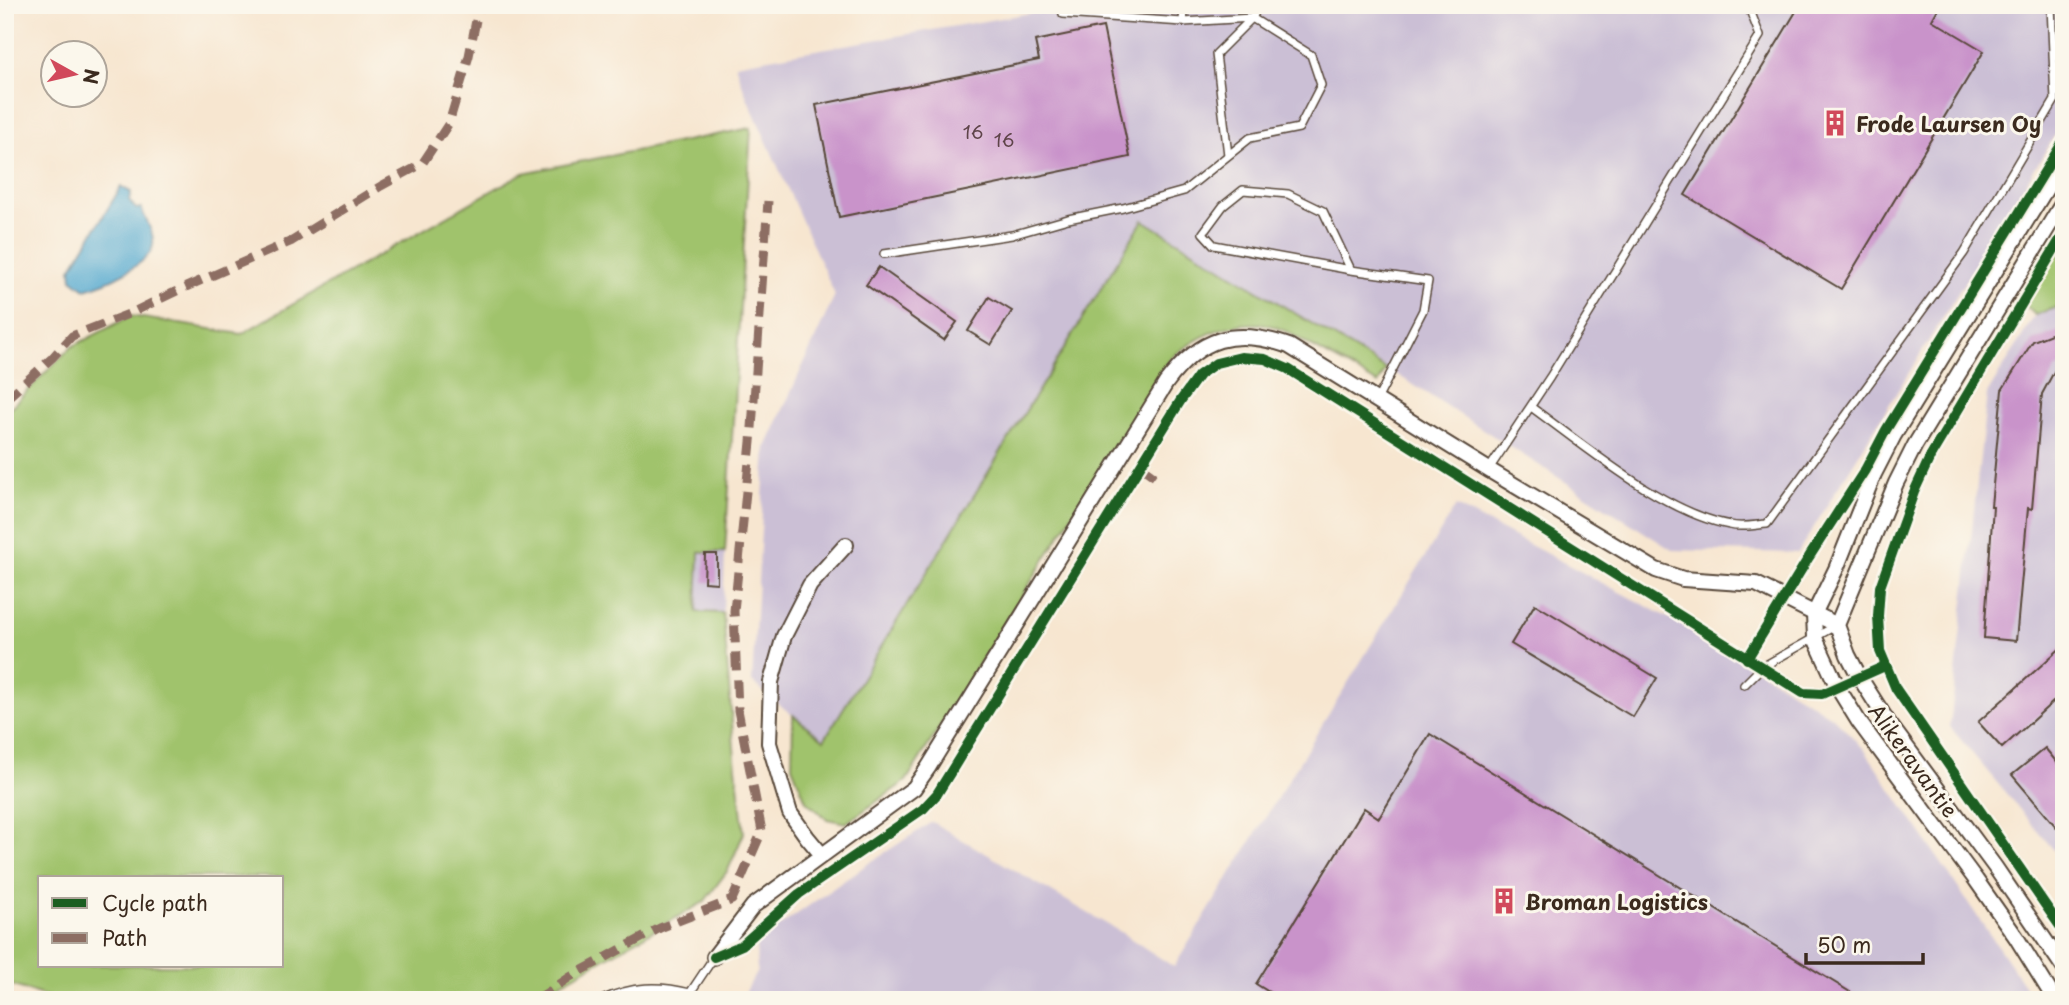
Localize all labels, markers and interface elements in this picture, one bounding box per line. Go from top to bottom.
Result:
north arrow [38,38,108,108]
text: N [77,67,107,86]
place label: Frode Laursen Oy [1856,107,2041,139]
building icon: Frode Laursen Oy [1820,108,1850,138]
house number: 16 [963,118,983,145]
house number: 16 [994,126,1014,153]
street label: Alikeravantie [1862,696,1966,824]
legend [38,876,284,967]
place label: Broman Logistics [1525,885,1708,917]
text: Cycle path [102,886,208,918]
building icon: Broman Logistics [1489,886,1519,916]
text: Path [102,921,147,953]
scale bar [1806,921,1924,965]
text: 50 m [1817,928,1871,960]

